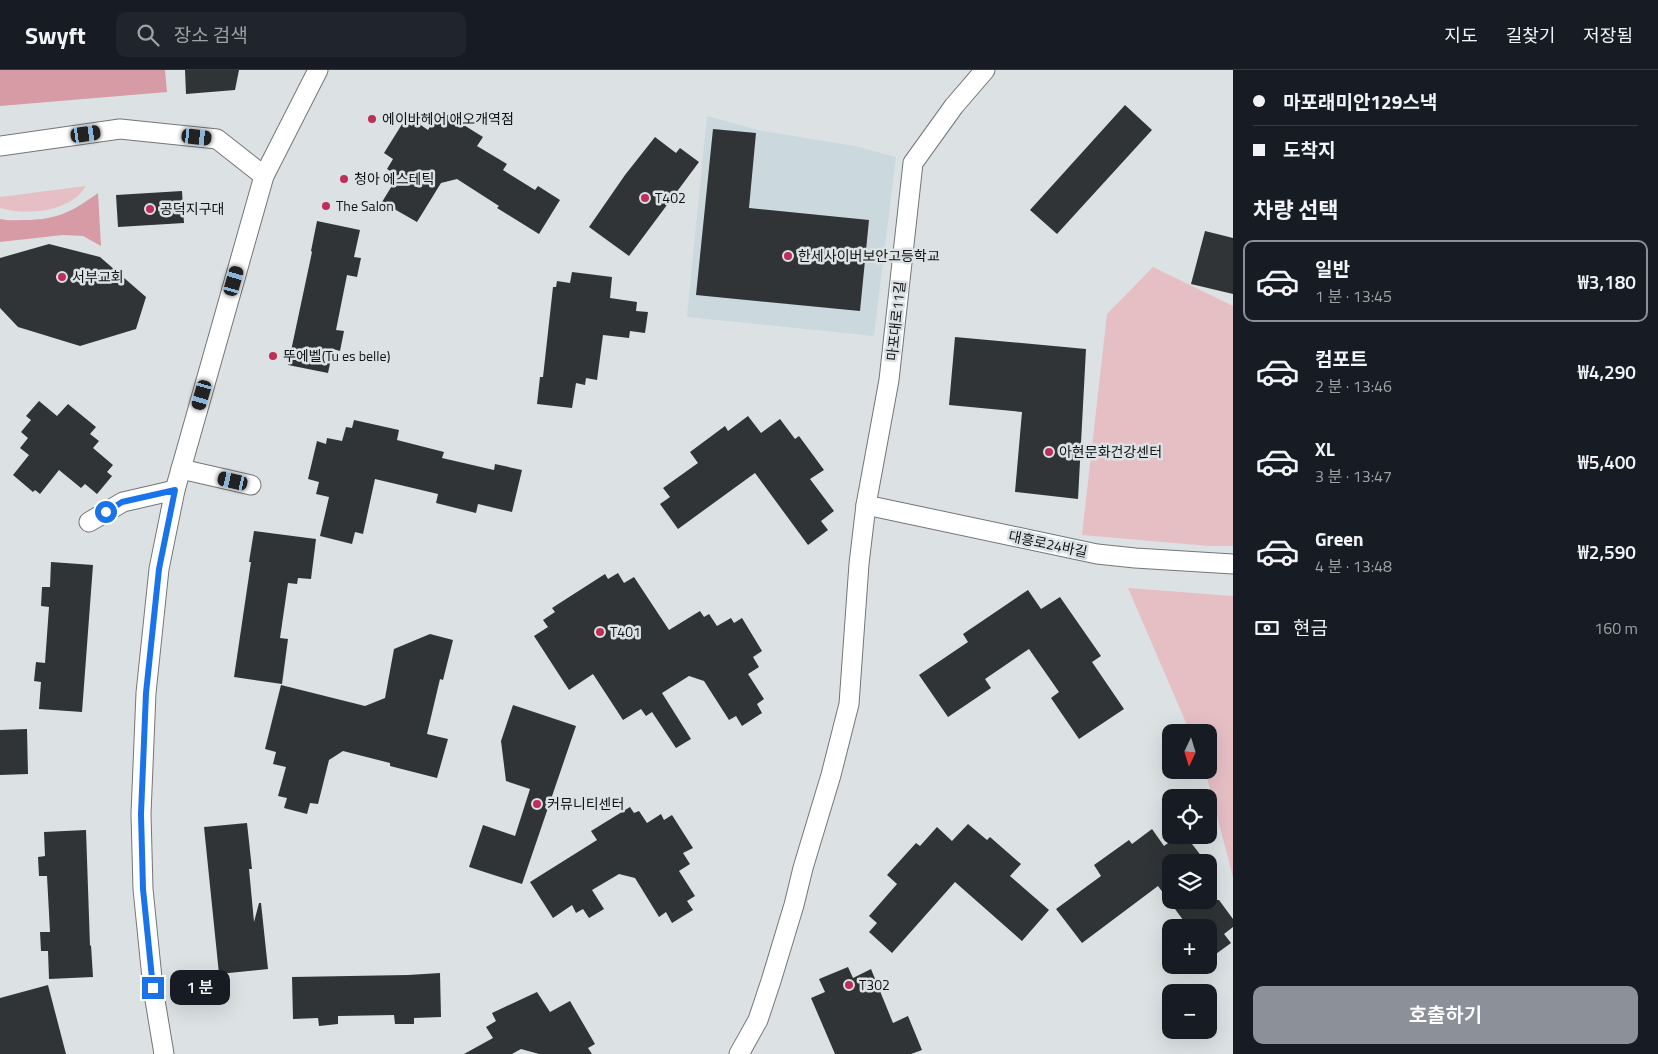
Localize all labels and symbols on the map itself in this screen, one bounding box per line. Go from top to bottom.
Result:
place label: 에이바헤어 애오개역점 [382,108,514,129]
marker: 에이바헤어 애오개역점 [366,113,378,125]
car [70,124,101,144]
car [181,128,212,146]
place label: 청아 에스테틱 [354,168,434,189]
marker: 청아 에스테틱 [338,173,350,185]
place label: T402 [655,187,686,208]
marker: T402 [639,192,651,204]
place label: The Salon [336,195,394,216]
place label: 공덕지구대 [160,198,224,219]
marker: The Salon [320,200,332,212]
marker: 공덕지구대 [144,203,156,215]
place label: 한세사이버보안고등학교 [798,245,940,266]
marker: 한세사이버보안고등학교 [782,250,794,262]
car [222,265,245,297]
place label: 서부교회 [72,266,124,287]
marker: 서부교회 [56,271,68,283]
street label: 마포대로11길 [881,280,910,362]
place label: 뚜에벨(Tu es belle) [283,345,390,366]
marker: 뚜에벨(Tu es belle) [267,350,279,362]
car [190,379,213,411]
place label: 아현문화건강센터 [1059,441,1162,462]
marker: 아현문화건강센터 [1043,446,1055,458]
car [216,470,249,492]
route start [95,501,117,523]
street label: 대흥로24바길 [1007,525,1089,562]
place label: T401 [610,621,641,642]
marker: T401 [594,626,606,638]
north arrow [1162,724,1218,779]
place label: 커뮤니티센터 [547,793,624,814]
marker: 커뮤니티센터 [531,798,543,810]
callout: 1 분 [170,970,230,1006]
place label: T302 [859,974,890,995]
route end [142,977,164,999]
marker: T302 [843,979,855,991]

